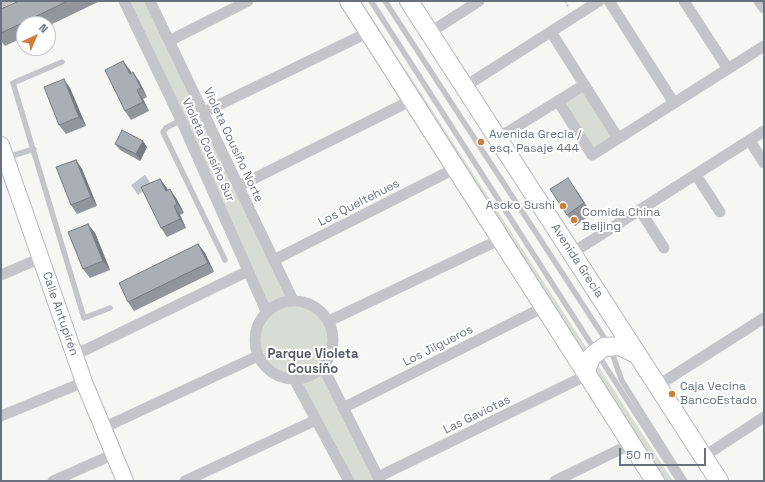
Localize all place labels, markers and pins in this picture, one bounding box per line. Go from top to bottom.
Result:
place label: Avenida Grecia / esq. Pasaje 444 [489,128,582,156]
marker: Avenida Grecia / esq. Pasaje 444 [476,137,486,147]
place label: Asoko Sushi [486,199,555,213]
marker: Asoko Sushi [558,201,568,211]
place label: Comida China Beijing [582,206,660,234]
marker: Comida China Beijing [569,215,579,225]
place label: Caja Vecina BancoEstado [680,380,757,408]
marker: Caja Vecina BancoEstado [667,389,677,399]

